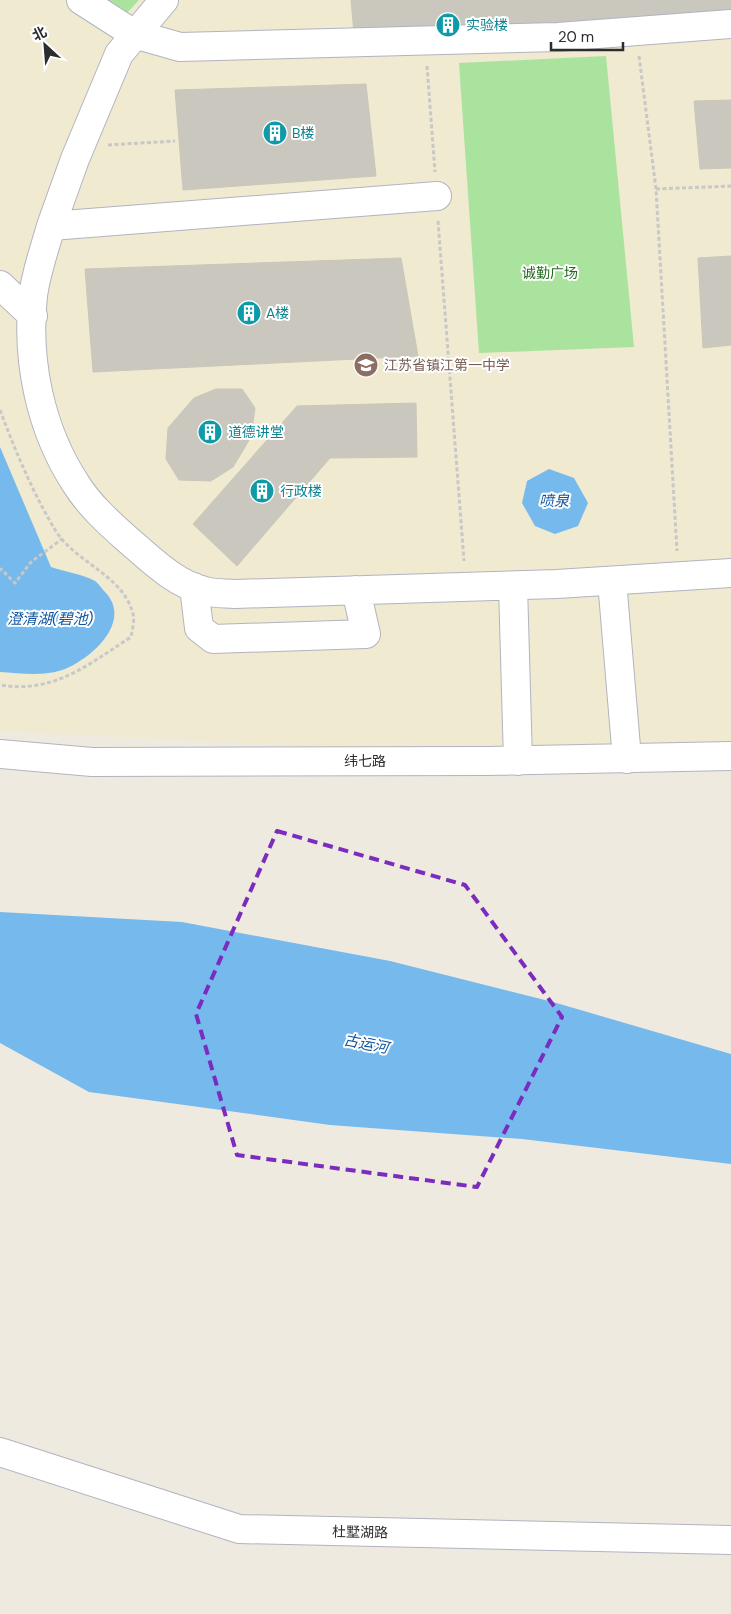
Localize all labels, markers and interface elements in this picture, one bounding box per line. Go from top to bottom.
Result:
building icon: 实验楼 [435,12,461,38]
place label: 实验楼 [466,16,508,34]
north arrow [20,20,70,70]
scale bar [551,20,624,52]
text: 北 [29,22,50,44]
text: 20 m [558,27,594,47]
building icon: B楼 [262,120,288,146]
place label: B楼 [292,124,314,142]
park label: 诚勤广场 [522,264,578,282]
building icon: A楼 [236,300,262,326]
place label: A楼 [266,304,289,322]
school or university icon: 江苏省镇江第一中学 [353,352,379,378]
place label: 江苏省镇江第一中学 [384,356,510,374]
building icon: 道德讲堂 [197,419,223,445]
place label: 道德讲堂 [228,423,284,441]
building icon: 行政楼 [249,478,275,504]
place label: 行政楼 [280,482,322,500]
water label: 喷泉 [539,491,570,511]
water label: 澄清湖(碧池) [7,609,93,629]
street label: 纬七路 [344,752,386,770]
water label: 古运河 [342,1030,393,1059]
street label: 杜墅湖路 [332,1523,388,1541]

